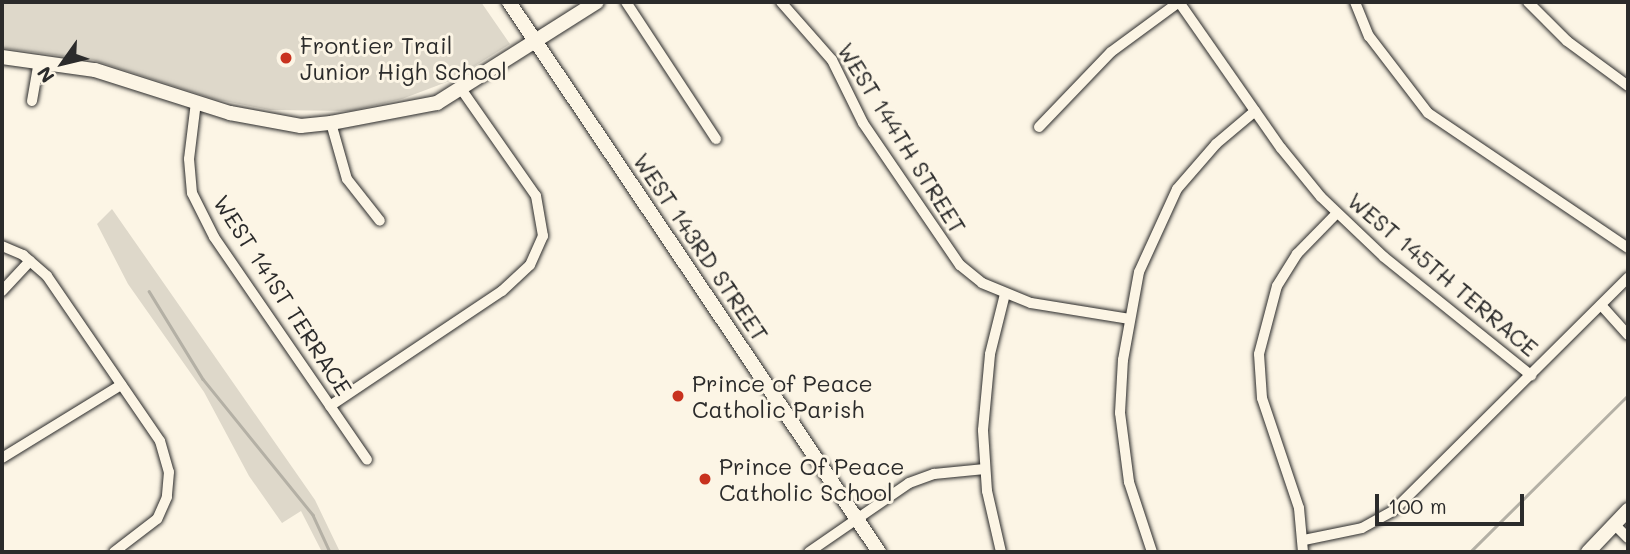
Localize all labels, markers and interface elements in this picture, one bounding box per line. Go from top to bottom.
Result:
north arrow [28,28,98,98]
place label: Frontier Trail Junior High School [300,31,507,85]
street label: WEST 144TH STREET [832,37,972,239]
marker: Frontier Trail Junior High School [278,50,294,66]
text: N [31,62,60,88]
street label: WEST 143RD STREET [628,148,774,346]
street label: WEST 145TH TERRACE [1342,186,1544,362]
street label: WEST 141ST TERRACE [208,190,358,400]
place label: Prince of Peace Catholic Parish [692,369,873,423]
marker: Prince of Peace Catholic Parish [670,388,686,404]
place label: Prince Of Peace Catholic School [719,452,904,506]
marker: Prince Of Peace Catholic School [697,471,713,487]
scale bar [1378,480,1527,524]
text: 100 m [1388,492,1447,519]

